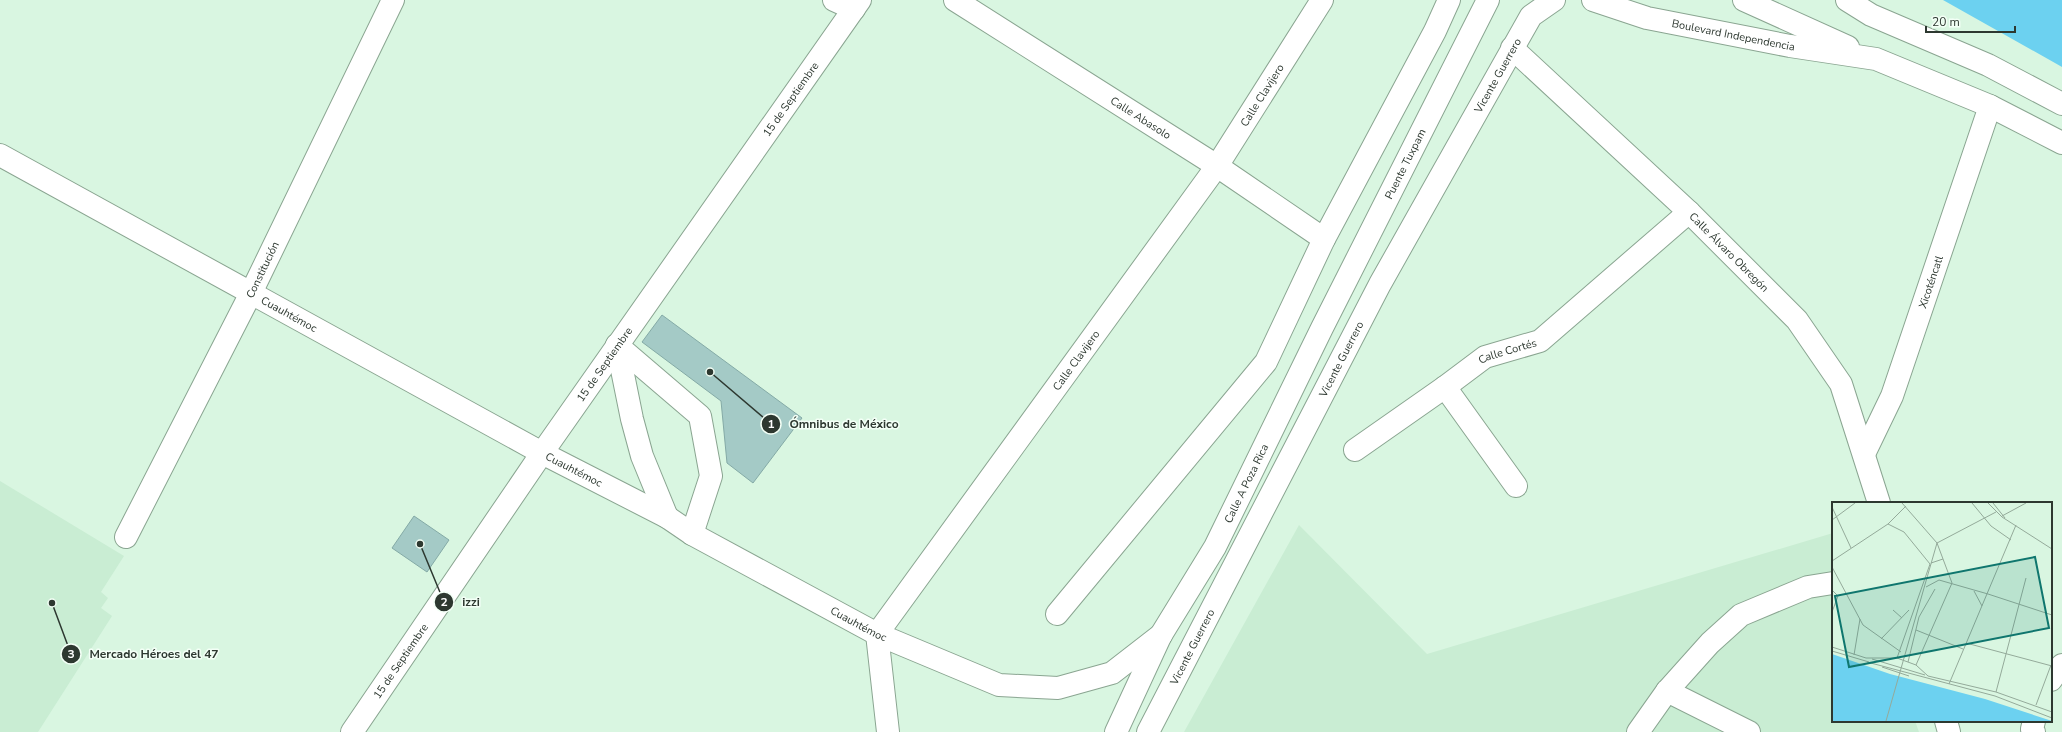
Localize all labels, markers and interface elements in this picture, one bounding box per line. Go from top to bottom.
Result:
scale bar [1926,8,2015,34]
text: 20 m [1932,14,1960,30]
street label: Boulevard Independencia [1671,16,1796,54]
street label: Vicente Guerrero [1470,35,1525,116]
street label: 15 de Septiembre [759,59,822,139]
street label: Calle Clavijero [1236,61,1287,129]
street label: Calle Abasolo [1108,93,1174,143]
street label: Puente Tuxpam [1381,126,1429,202]
street label: Calle Álvaro Obregón [1686,209,1772,295]
street label: Constitución [242,239,282,301]
street label: Xicoténcatl [1915,253,1947,310]
street label: Cuauhtémoc [258,292,320,336]
street label: Vicente Guerrero [1315,319,1367,400]
street label: 15 de Septiembre [573,324,636,405]
street label: Calle Clavijero [1049,327,1103,394]
street label: Calle Cortés [1475,335,1538,367]
callout: Ómnibus de México [761,412,906,436]
text: 1 [767,416,775,432]
text: Ómnibus de México [789,416,899,432]
street label: Calle A Poza Rica [1220,441,1272,526]
street label: Cuauhtémoc [543,449,605,490]
inset map [1832,502,2052,722]
callout: izzi [434,590,488,614]
text: 2 [440,594,448,610]
text: izzi [462,594,480,610]
street label: Cuauhtémoc [828,603,889,645]
street label: Vicente Guerrero [1166,606,1218,688]
street label: 15 de Septiembre [369,620,431,702]
callout: Mercado Héroes del 47 [61,642,226,666]
text: 3 [67,646,75,662]
text: Mercado Héroes del 47 [89,646,219,662]

